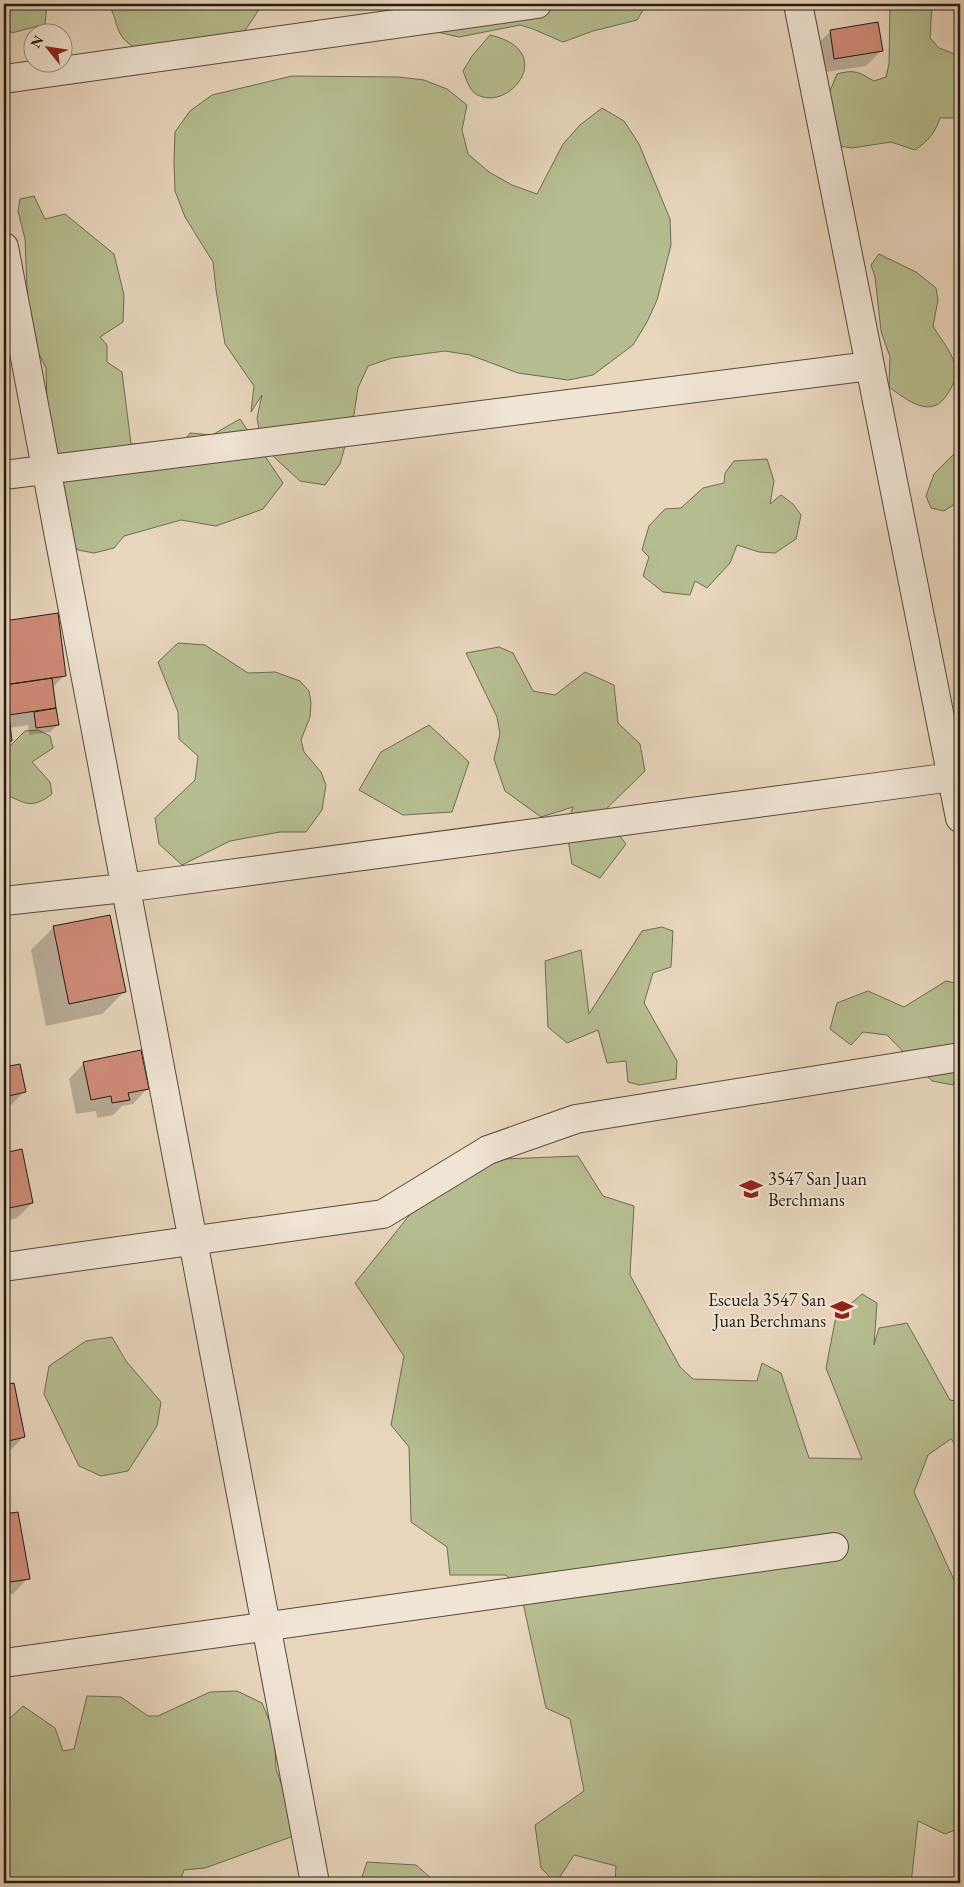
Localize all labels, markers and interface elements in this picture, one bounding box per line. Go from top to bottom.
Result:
north arrow [22,22,72,72]
text: N [26,32,48,51]
place label: 3547 San Juan Berchmans [768,1167,868,1211]
school or university icon: 3547 San Juan Berchmans [738,1176,764,1202]
place label: Escuela 3547 San Juan Berchmans [708,1288,826,1332]
school or university icon: Escuela 3547 San Juan Berchmans [829,1297,855,1323]

